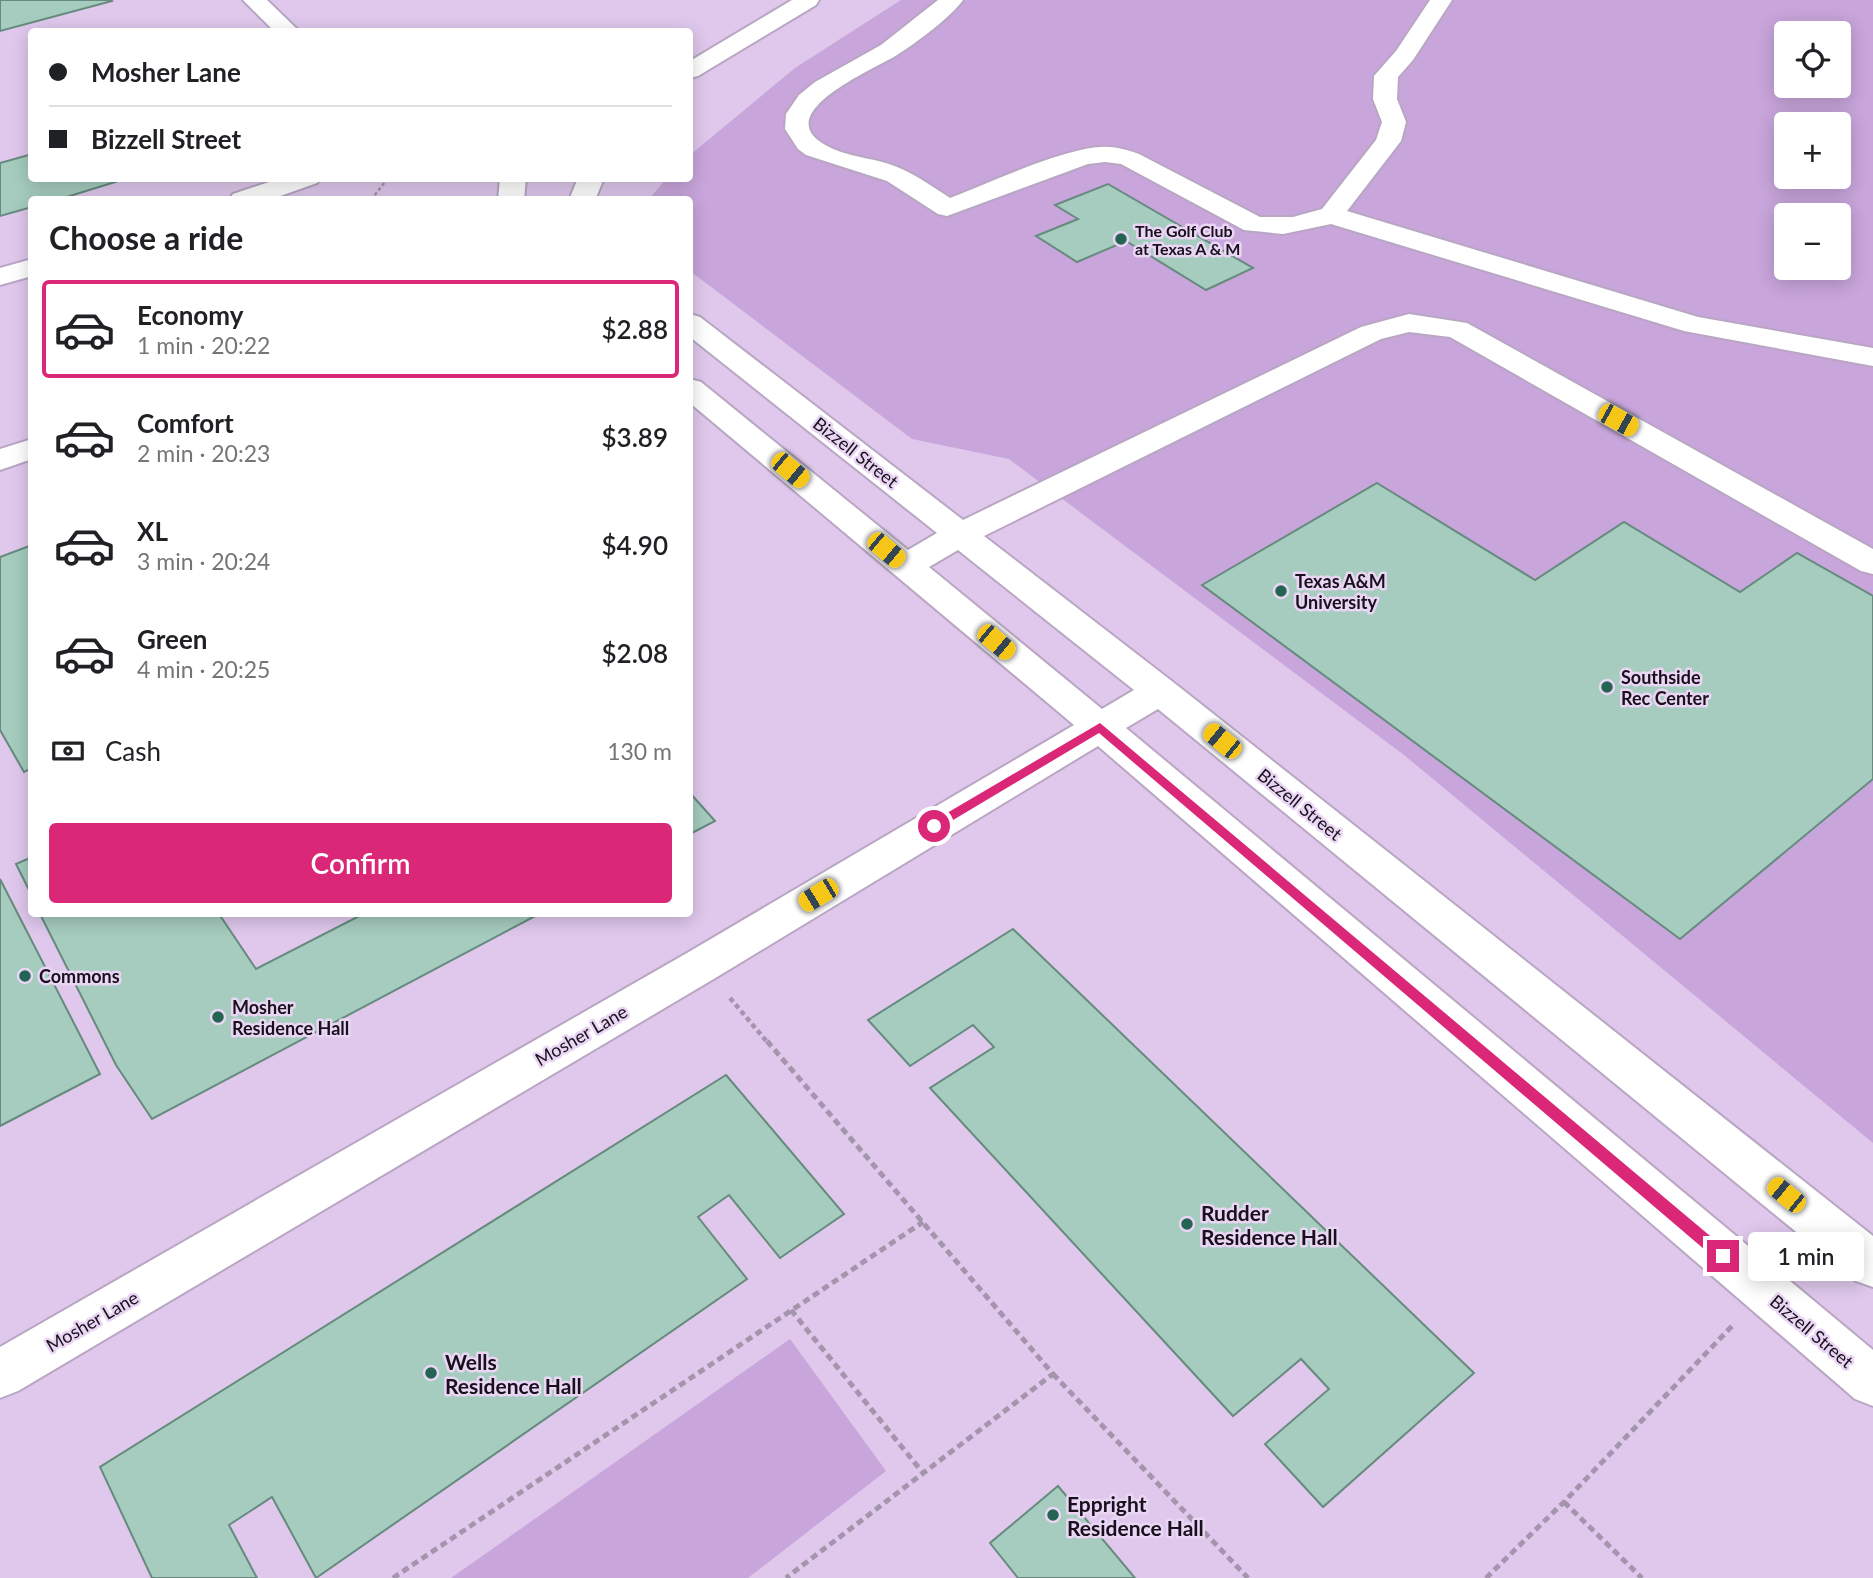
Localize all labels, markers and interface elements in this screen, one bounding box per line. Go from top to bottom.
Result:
map controls [1774,21,1851,280]
button: locate [1774,21,1851,98]
text: Mosher Lane [91,56,241,88]
button: + [1774,112,1851,189]
text: Bizzell Street [91,123,241,155]
button: − [1774,203,1851,280]
text: Choose a ride [49,218,243,257]
place label: The Golf Club at Texas A & M [1135,221,1240,258]
marker: The Golf Club at Texas A & M [1113,231,1129,247]
icon: car [53,298,116,361]
text: Economy [137,299,243,331]
text: $2.88 [602,313,668,345]
text: 1 min · 20:22 [137,331,270,359]
car [1595,401,1642,439]
icon: car [53,406,116,469]
text: Comfort [137,407,234,439]
street label: Bizzell Street [809,412,903,492]
text: $3.89 [602,421,668,453]
text: 2 min · 20:23 [137,439,270,467]
car [768,448,813,492]
icon: car [53,514,116,577]
text: XL [137,515,168,547]
car [864,528,909,572]
text: $4.90 [602,529,668,561]
text: 3 min · 20:24 [137,547,270,575]
place label: Texas A&M University [1295,570,1386,613]
marker: Texas A&M University [1273,583,1289,599]
car [974,620,1019,664]
icon: car [53,622,116,685]
text: Green [137,623,207,655]
text: $2.08 [602,637,668,669]
text: 4 min · 20:25 [137,655,270,683]
place label: Southside Rec Center [1621,666,1709,709]
marker: Southside Rec Center [1599,679,1615,695]
car [1200,720,1245,762]
icon: cash [49,732,87,770]
text: Cash [105,735,161,767]
text: 130 m [607,737,672,765]
street label: Bizzell Street [1253,763,1347,845]
route start [918,810,950,842]
button: Confirm [49,823,672,903]
car [795,875,842,915]
place label: Commons [39,965,120,987]
marker: Commons [17,968,33,984]
place label: Mosher Residence Hall [232,996,349,1039]
street label: Mosher Lane [531,1000,631,1070]
marker: Mosher Residence Hall [210,1009,226,1025]
car [1764,1174,1809,1216]
place label: Rudder Residence Hall [1201,1200,1338,1249]
marker: Rudder Residence Hall [1179,1216,1195,1232]
callout: 1 min [1748,1232,1863,1280]
route end [1707,1240,1739,1272]
text: 1 min [1778,1242,1834,1270]
street label: Mosher Lane [42,1286,142,1356]
street label: Bizzell Street [1766,1290,1859,1373]
place label: Wells Residence Hall [445,1349,582,1398]
marker: Wells Residence Hall [423,1365,439,1381]
place label: Eppright Residence Hall [1067,1491,1204,1540]
marker: Eppright Residence Hall [1045,1507,1061,1523]

